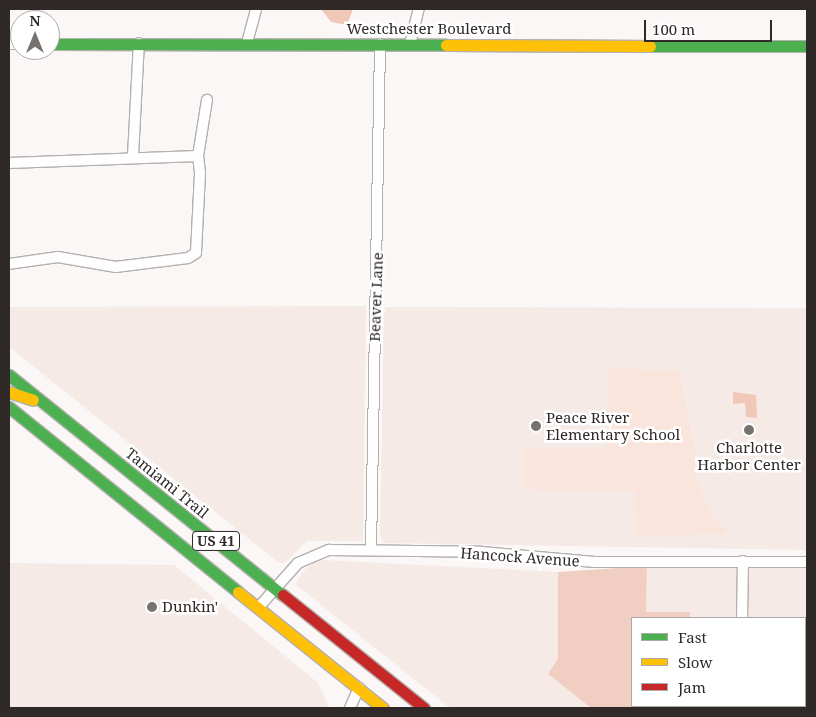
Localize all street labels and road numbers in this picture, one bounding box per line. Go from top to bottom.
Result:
street label: Westchester Boulevard [347,20,511,38]
street label: Beaver Lane [365,252,387,342]
street label: Tamiami Trail [122,444,212,522]
road number: US 41 [191,530,241,552]
street label: Hancock Avenue [460,544,580,570]

